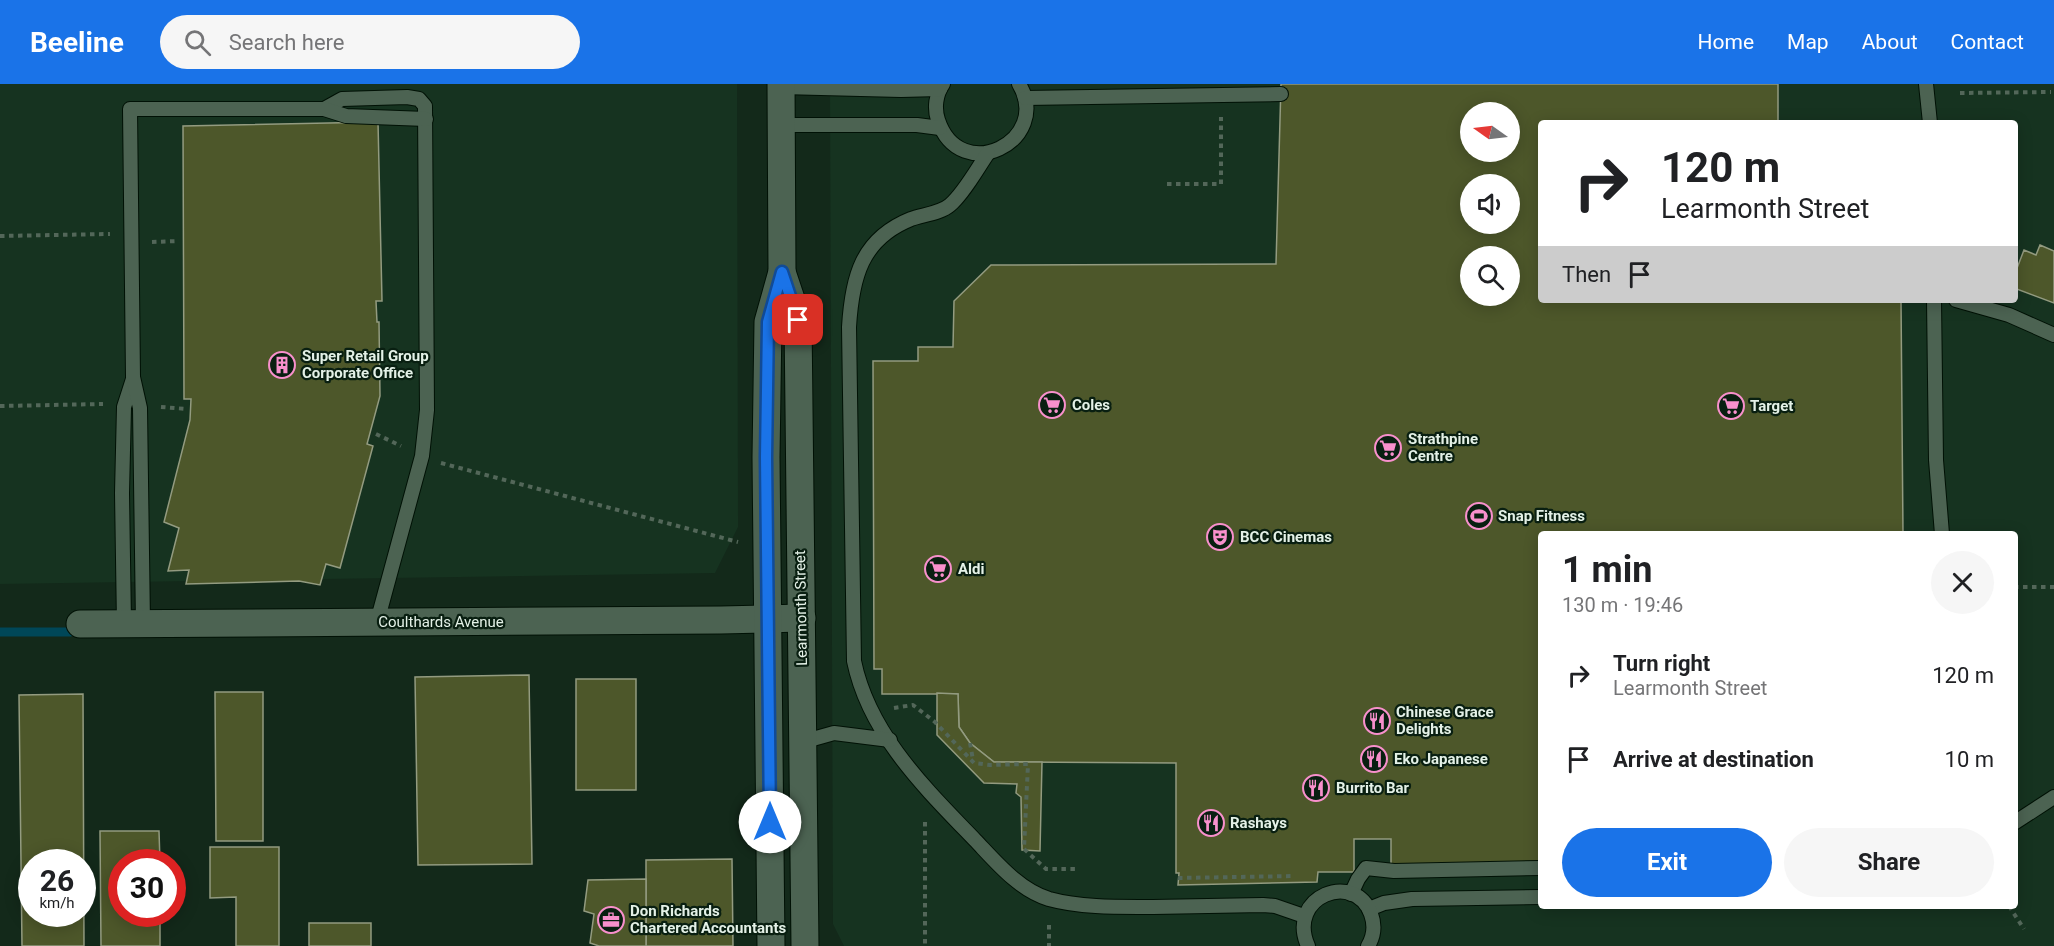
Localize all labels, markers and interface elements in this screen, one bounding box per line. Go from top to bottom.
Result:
search box [160,15,580,69]
text: Beeline [30,26,124,59]
icon: search [181,26,214,59]
text: Search here [229,30,345,55]
text: Home [1698,30,1754,54]
text: Map [1787,30,1829,54]
text: About [1862,30,1918,54]
text: Contact [1951,30,2024,54]
north arrow [1460,102,1520,162]
map controls [1460,102,1520,306]
text: 120 m [1661,143,1780,192]
icon: right [1562,144,1640,222]
button: sound [1460,174,1520,234]
text: Learmonth Street [1661,193,1869,225]
button: search [1460,246,1520,306]
icon: arrive [1623,258,1656,291]
text: Then [1562,262,1611,287]
pin [772,294,823,345]
icon: arrive [781,303,814,336]
place label: Super Retail Group Corporate Office [302,347,429,382]
building icon: Super Retail Group Corporate Office [267,350,297,380]
supermarket icon: Coles [1037,390,1067,420]
supermarket icon: Target [1716,391,1746,421]
place label: Coles [1072,396,1110,414]
place label: Target [1750,397,1793,415]
place label: Strathpine Centre [1408,430,1478,465]
supermarket icon: Strathpine Centre [1373,433,1403,463]
sports icon: Snap Fitness [1464,501,1494,531]
place label: Snap Fitness [1498,507,1585,525]
theatre icon: BCC Cinemas [1205,522,1235,552]
place label: BCC Cinemas [1240,528,1332,546]
text: 1 min [1562,549,1653,591]
street label: Learmonth Street [791,550,811,666]
button: close [1931,551,1994,614]
supermarket icon: Aldi [923,554,953,584]
place label: Aldi [958,560,984,578]
text: 130 m · 19:46 [1562,593,1683,617]
street label: Coulthards Avenue [378,613,504,631]
text: Turn right [1613,651,1710,676]
icon: right [1562,659,1595,692]
text: 120 m [1932,663,1994,688]
text: Learmonth Street [1613,676,1767,700]
place label: Chinese Grace Delights [1396,703,1494,738]
restaurant icon: Chinese Grace Delights [1362,706,1392,736]
icon: arrive [1562,743,1595,776]
restaurant icon: Eko Japanese [1359,744,1389,774]
text: Arrive at destination [1613,747,1814,772]
text: 10 m [1945,747,1994,772]
place label: Eko Japanese [1394,750,1488,768]
restaurant icon: Burrito Bar [1301,773,1331,803]
place label: Burrito Bar [1336,779,1410,797]
position arrow [738,790,802,854]
restaurant icon: Rashays [1196,808,1226,838]
place label: Rashays [1230,814,1287,832]
button: Exit [1562,828,1772,897]
button: Share [1784,828,1994,897]
speed limit sign: 30 [108,849,186,927]
text: 26 [40,863,74,898]
text: km/h [39,894,75,912]
place label: Don Richards Chartered Accountants [630,902,786,937]
office icon: Don Richards Chartered Accountants [596,905,626,935]

